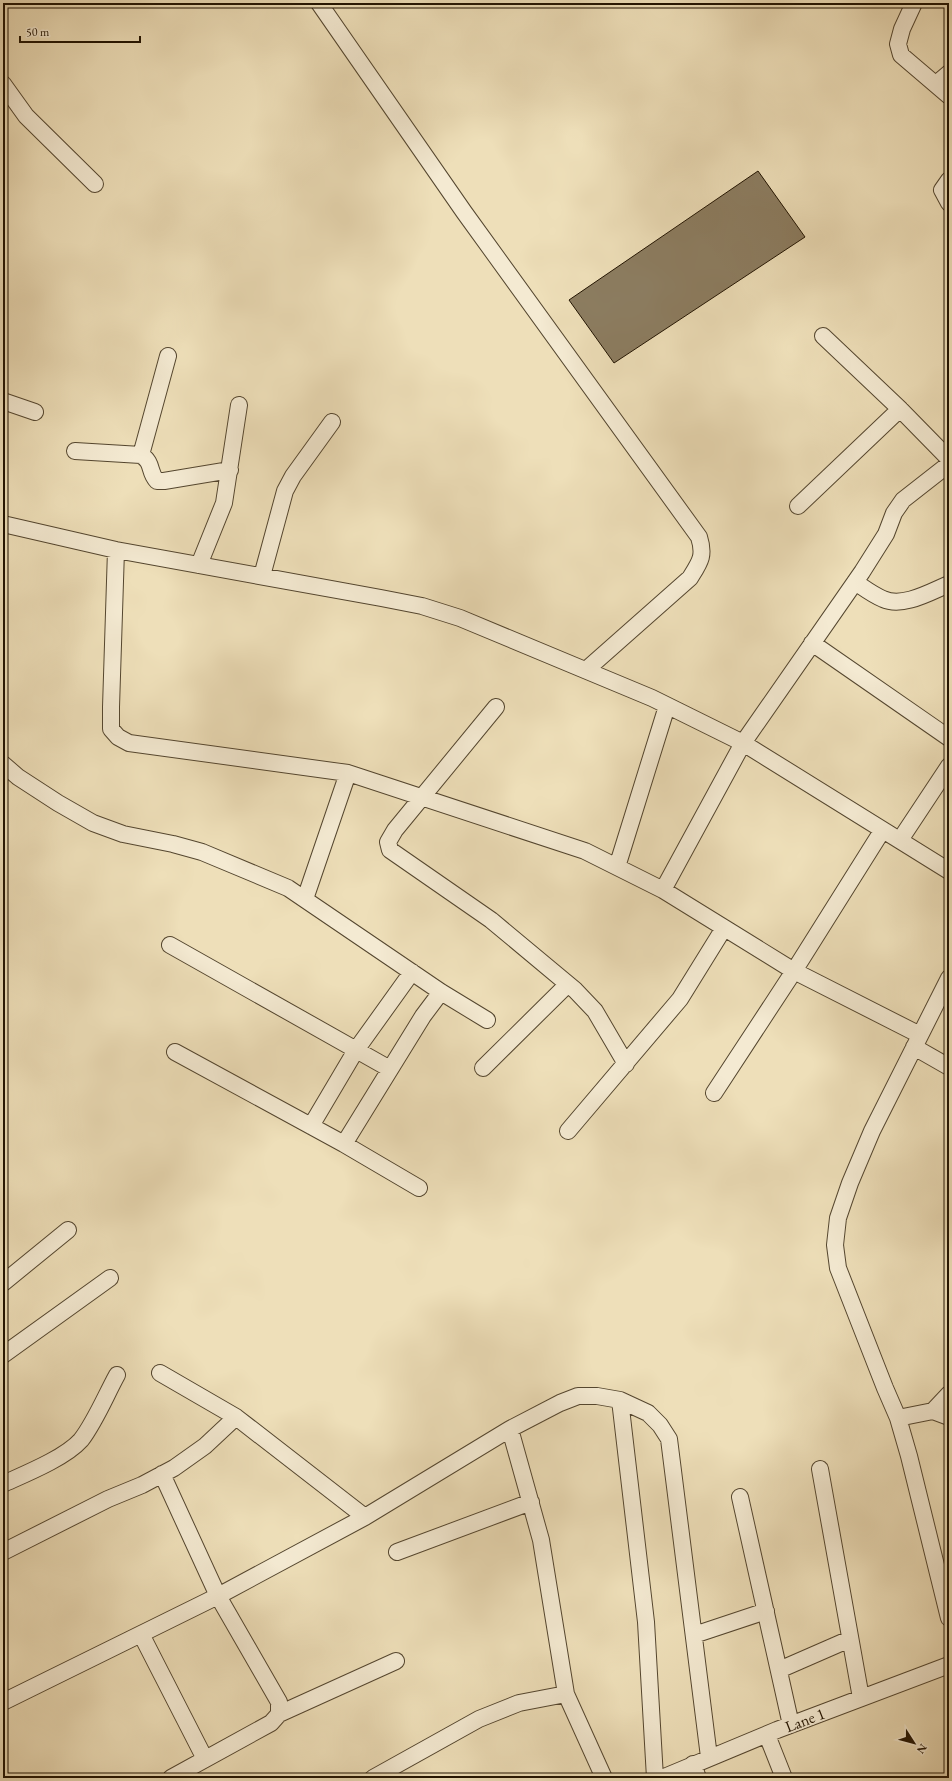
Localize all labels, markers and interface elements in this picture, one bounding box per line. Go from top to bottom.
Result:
scale bar [20,18,140,44]
text: 50 m [26,24,50,40]
street label: Lane 1 [782,1703,828,1737]
north arrow [894,1723,934,1763]
text: N [914,1741,930,1757]

